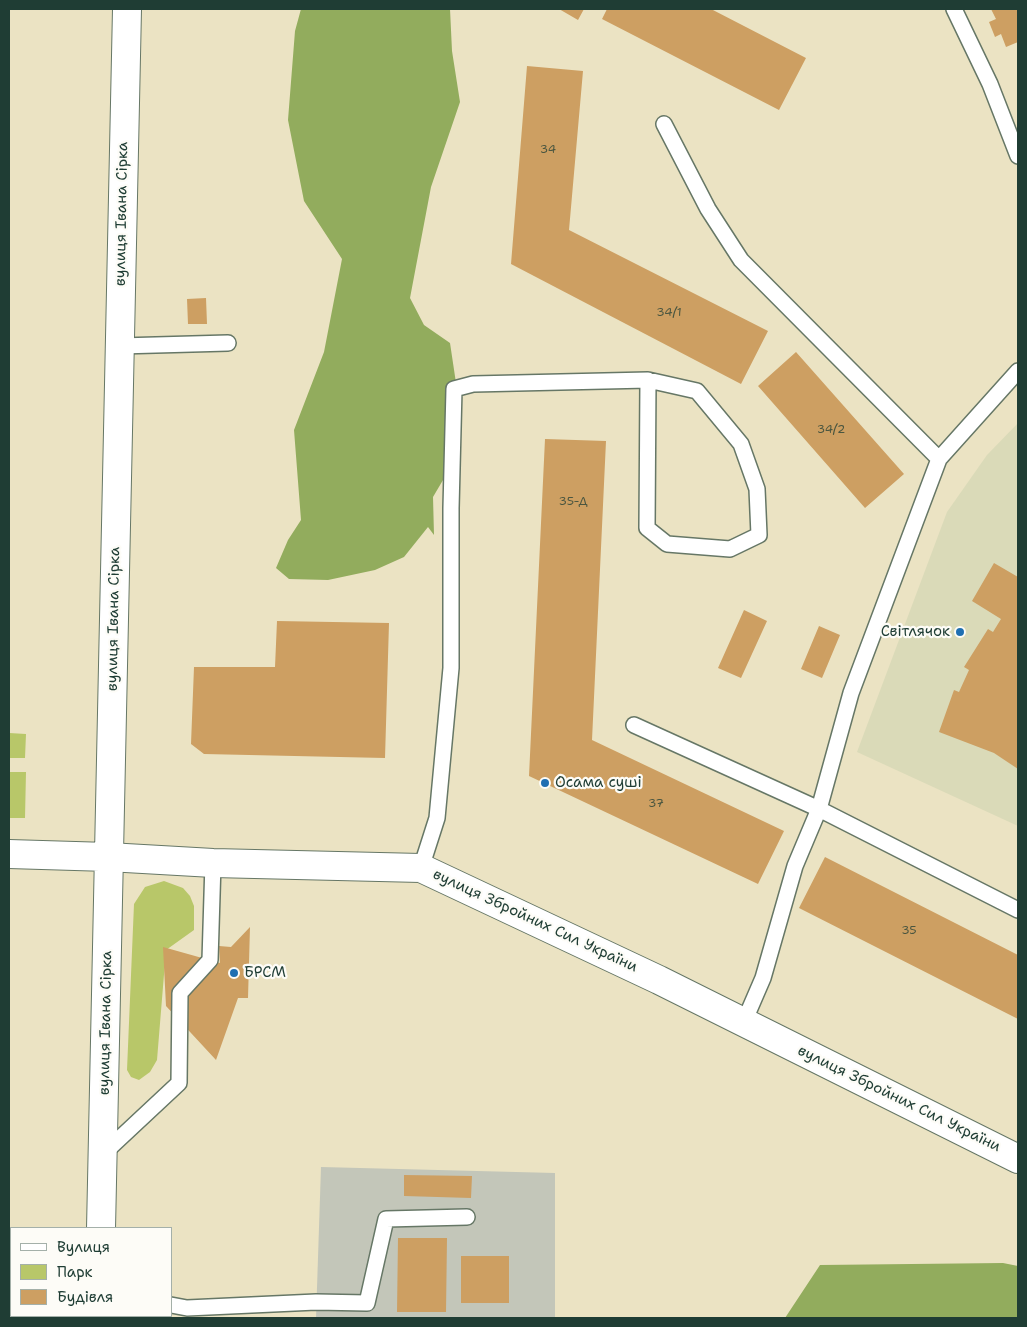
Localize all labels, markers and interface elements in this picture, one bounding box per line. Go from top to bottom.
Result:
street label: вулиця Івана Сірка [112,142,132,286]
house number: 34 [540,143,556,157]
house number: 34/1 [656,306,682,320]
house number: 34/2 [817,423,845,437]
house number: 35-Д [559,495,587,509]
street label: вулиця Івана Сірка [104,547,124,691]
place label: Світлячок [881,623,950,641]
marker: Світлячок [954,626,966,638]
place label: Осама суші [555,774,642,792]
marker: Осама суші [539,777,551,789]
house number: 37 [648,797,664,811]
street label: вулиця Збройних Сил України [430,866,640,976]
house number: 35 [901,924,917,938]
street label: вулиця Івана Сірка [96,951,116,1095]
place label: БРСМ [244,964,286,982]
marker: БРСМ [228,967,240,979]
street label: вулиця Збройних Сил України [794,1042,1004,1156]
legend [10,1227,172,1317]
text: Вулиця [57,1237,110,1257]
text: Парк [57,1262,93,1282]
text: Будівля [57,1287,113,1307]

